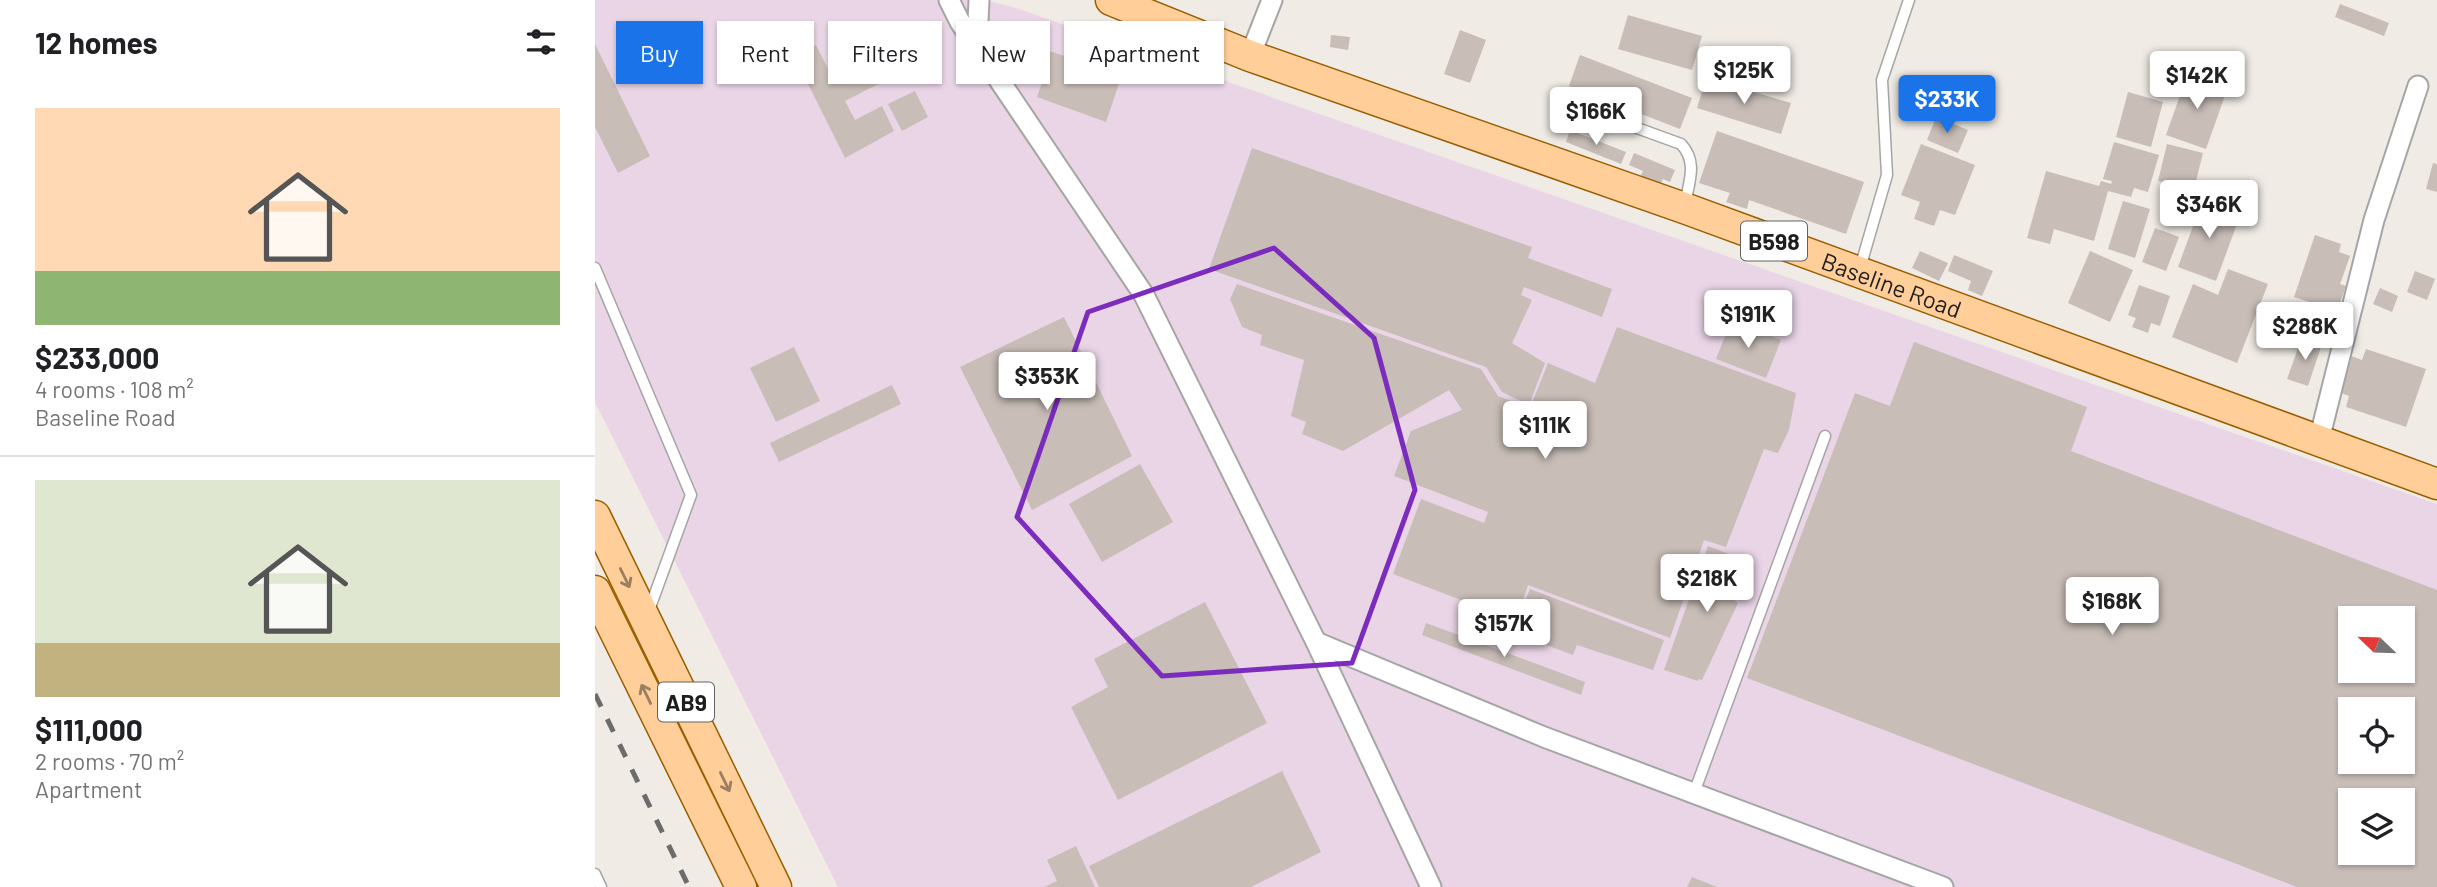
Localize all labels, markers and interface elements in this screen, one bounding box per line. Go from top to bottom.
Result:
chip: Buy [616,21,703,84]
chip: Rent [717,21,814,84]
chip: Filters [828,21,942,84]
chip: New [956,21,1050,84]
chip: Apartment [1064,21,1224,84]
icon: filters [522,23,560,61]
text: 12 homes [35,24,158,60]
pin: $125K [1695,46,1793,106]
pin: $142K [2148,52,2246,111]
text: $125K [1714,55,1774,83]
text: $142K [2166,60,2228,88]
pin: $233K [1898,76,1996,135]
text: $233K [1915,84,1979,112]
pin: $166K [1547,88,1645,147]
text: $166K [1566,96,1626,124]
icon: home [235,154,361,280]
pin: $346K [2160,180,2258,240]
text: $346K [2176,189,2242,217]
road number: B598 [1741,222,1807,260]
street label: Baseline Road [1818,245,1966,323]
pin: $191K [1699,290,1797,350]
text: $191K [1720,299,1776,327]
pin: $288K [2256,302,2354,362]
text: $288K [2272,311,2338,339]
text: $233,000 [35,339,159,375]
pin: $353K [998,352,1096,412]
text: $353K [1015,361,1079,389]
text: 4 rooms · 108 m² [35,375,194,403]
pin: $111K [1496,402,1594,461]
text: Baseline Road [35,403,175,431]
text: $111K [1519,410,1571,438]
icon: home [235,526,361,652]
pin: $218K [1658,554,1756,614]
text: $218K [1677,563,1737,591]
one-way arrow [619,567,632,588]
pin: $168K [2063,578,2161,637]
text: $168K [2082,586,2142,614]
pin: $157K [1455,600,1553,659]
north arrow [2338,606,2415,682]
map controls [2338,606,2415,865]
text: $157K [1474,608,1534,636]
road number: AB9 [658,682,714,722]
one-way arrow [639,684,653,705]
button: locate [2338,697,2415,774]
text: $111,000 [35,711,143,747]
text: 2 rooms · 70 m² [35,747,184,775]
one-way arrow [719,771,732,792]
text: Apartment [35,775,142,803]
button: layers [2338,788,2415,865]

